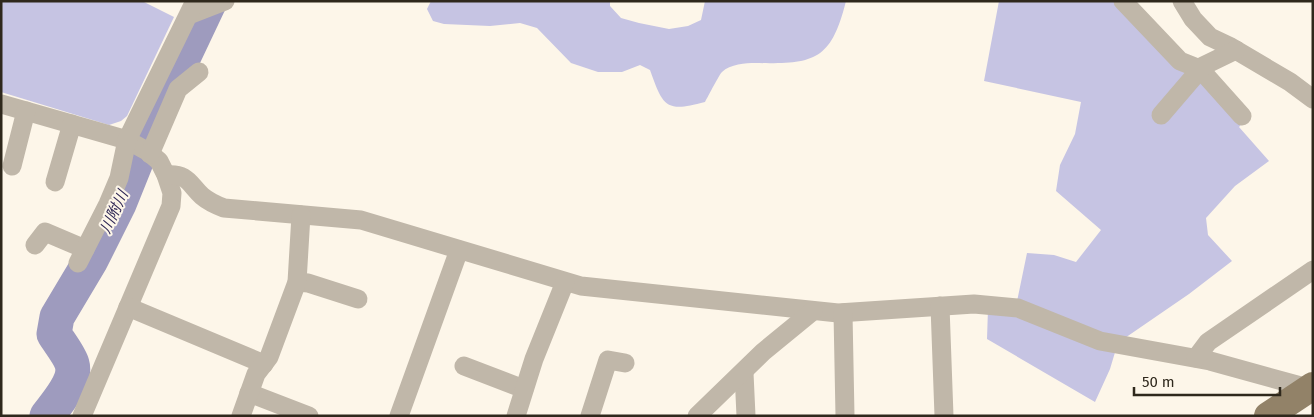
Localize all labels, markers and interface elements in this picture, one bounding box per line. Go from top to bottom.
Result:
water label: 川附川 [96,186,133,236]
scale bar [1134,364,1280,396]
text: 50 m [1142,373,1175,391]

